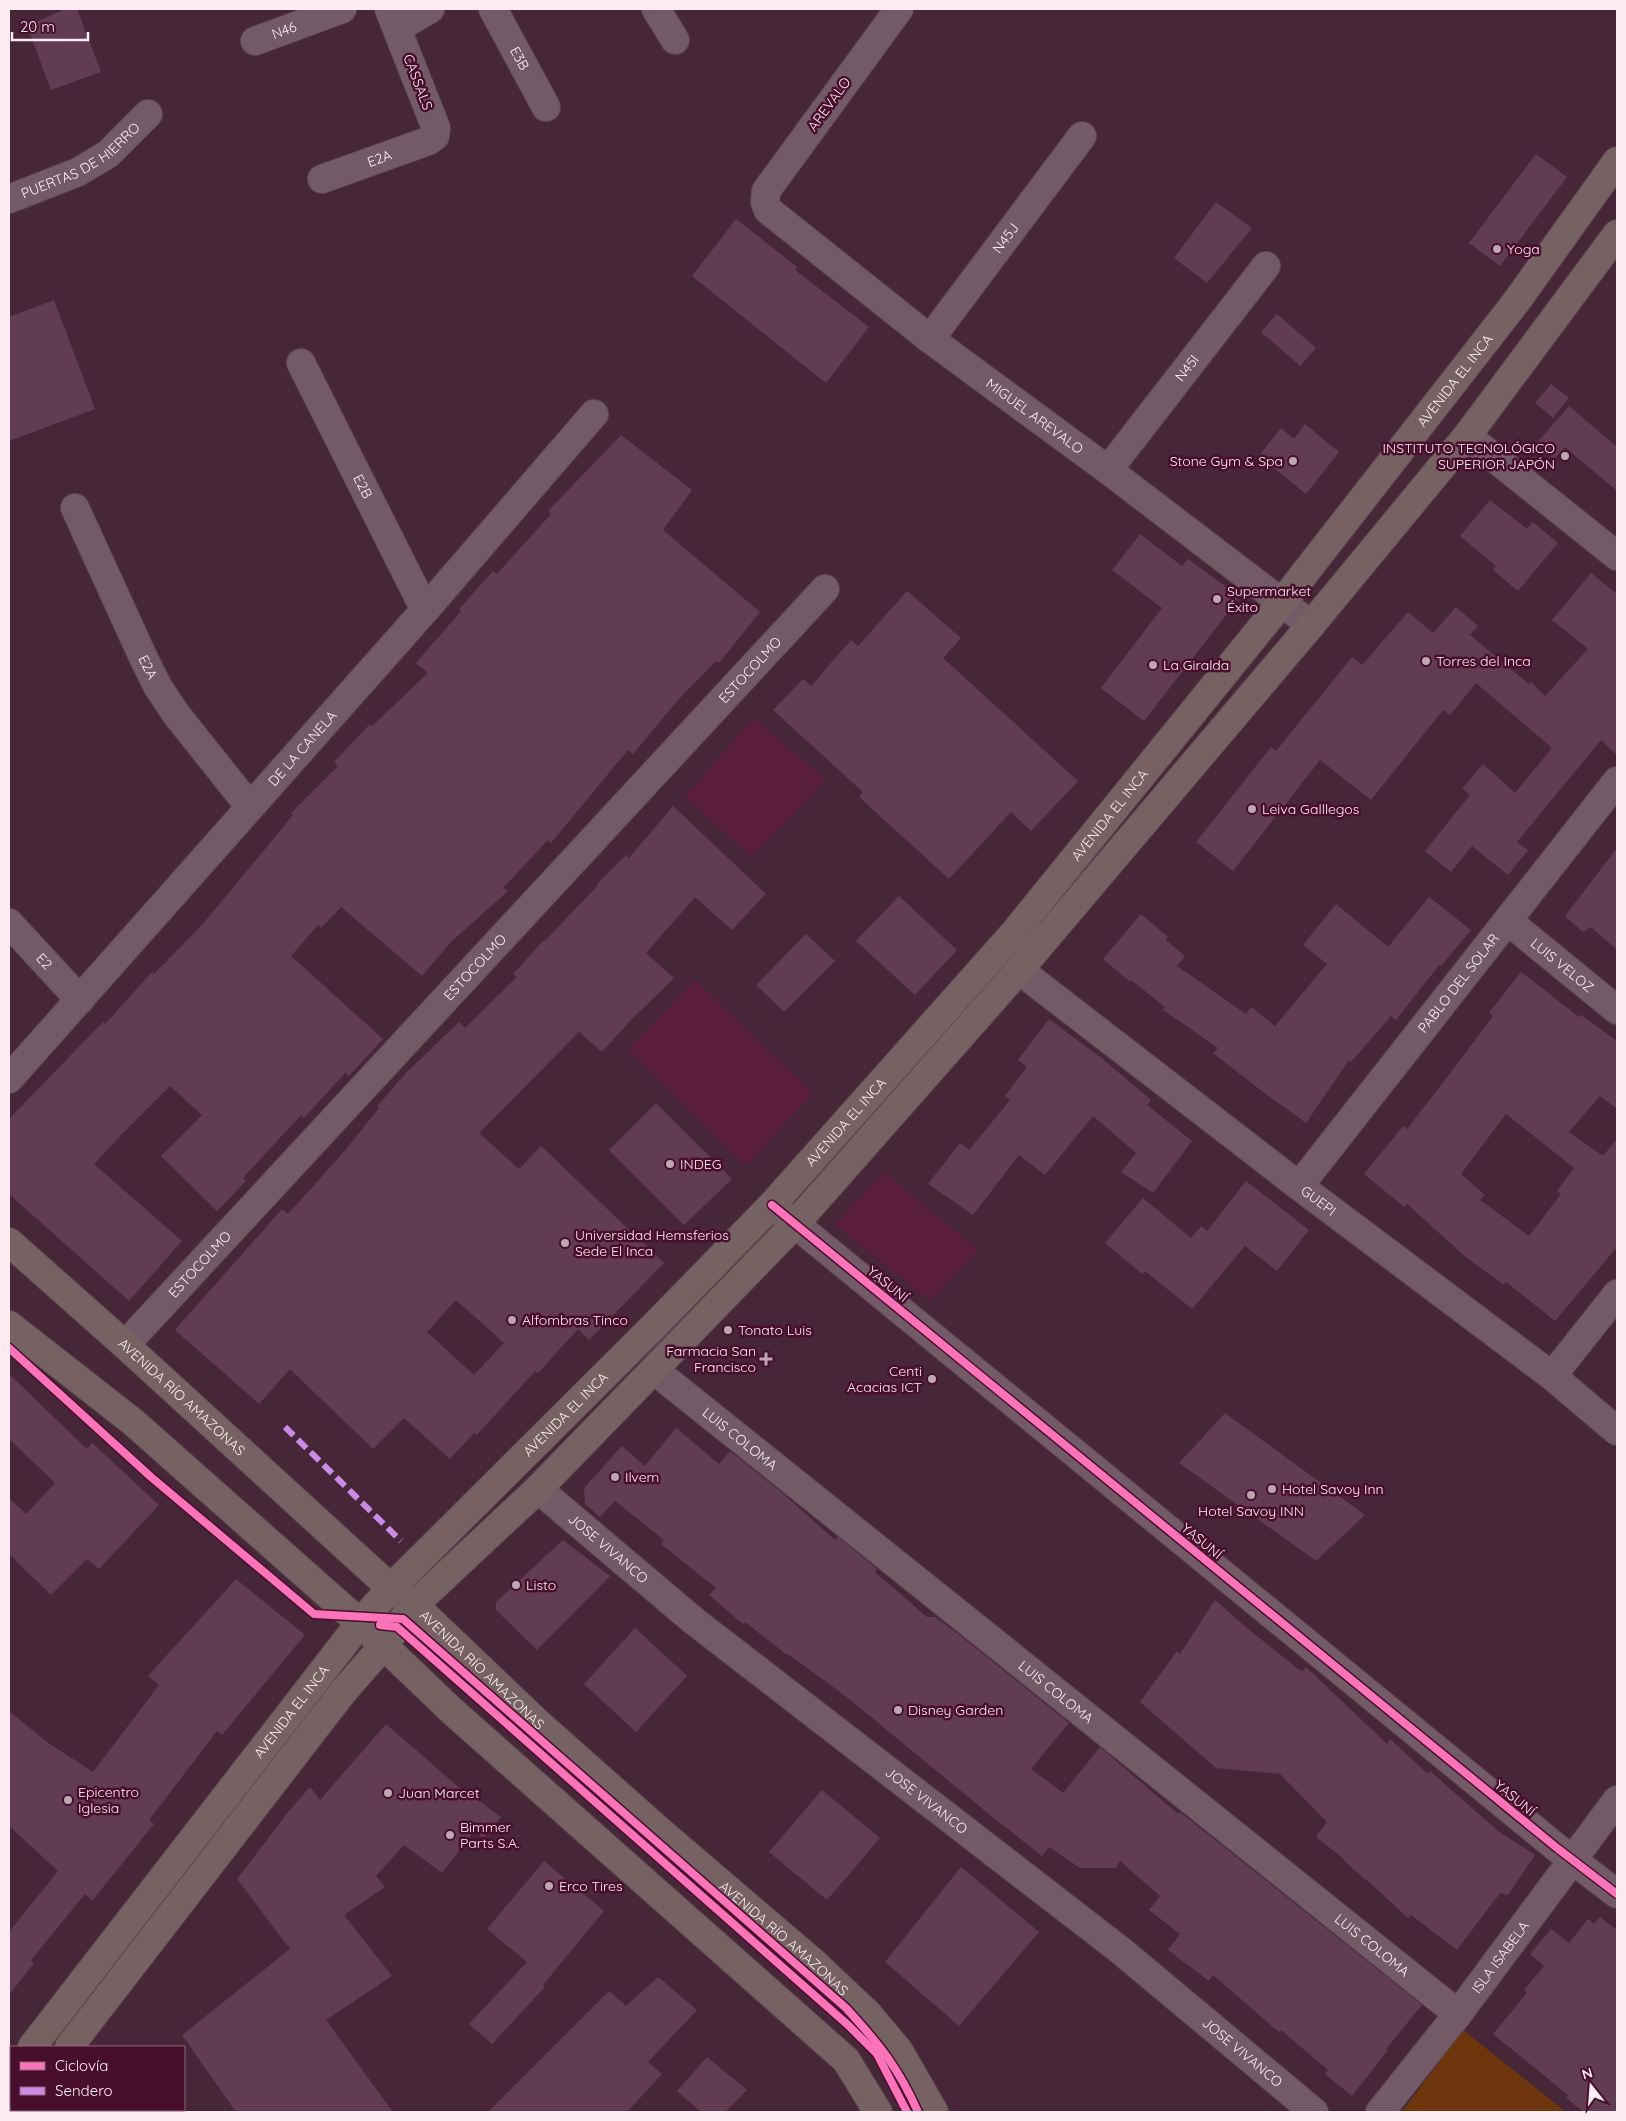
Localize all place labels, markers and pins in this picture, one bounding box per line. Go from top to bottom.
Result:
place label: Yoga [1507,240,1540,258]
marker: Yoga [1491,243,1503,255]
place label: INSTITUTO TECNOLÓGICO SUPERIOR JAPÓN [1383,439,1555,473]
marker: INSTITUTO TECNOLÓGICO SUPERIOR JAPÓN [1559,450,1571,462]
place label: Stone Gym & Spa [1170,452,1283,470]
marker: Stone Gym & Spa [1287,455,1299,467]
place label: Supermarket Éxito [1227,582,1311,616]
marker: Supermarket Éxito [1211,593,1223,605]
place label: Torres del Inca [1436,652,1531,670]
marker: Torres del Inca [1420,655,1432,667]
place label: La Giralda [1163,656,1229,674]
marker: La Giralda [1147,659,1159,671]
place label: Leiva Galllegos [1262,800,1359,818]
marker: Leiva Galllegos [1246,803,1258,815]
place label: INDEG [680,1155,721,1173]
marker: INDEG [664,1158,676,1170]
place label: Universidad Hemsferios Sede El Inca [575,1226,729,1260]
marker: Universidad Hemsferios Sede El Inca [559,1237,571,1249]
place label: Alfombras Tinco [522,1311,628,1329]
marker: Alfombras Tinco [506,1314,518,1326]
place label: Tonato Luis [738,1321,812,1339]
marker: Tonato Luis [722,1324,734,1336]
place label: Farmacia San Francisco [666,1342,756,1376]
marker: Farmacia San Francisco [760,1353,772,1365]
place label: Centi Acacias ICT [847,1362,922,1396]
marker: Centi Acacias ICT [926,1373,938,1385]
place label: Ilvem [625,1468,659,1486]
marker: Ilvem [609,1471,621,1483]
place label: Hotel Savoy Inn [1282,1480,1384,1498]
marker: Hotel Savoy Inn [1266,1483,1278,1495]
marker: Hotel Savoy INN [1245,1489,1257,1501]
place label: Hotel Savoy INN [1198,1502,1304,1520]
place label: Listo [526,1576,556,1594]
marker: Listo [510,1579,522,1591]
place label: Disney Garden [908,1701,1003,1719]
marker: Disney Garden [892,1704,904,1716]
place label: Epicentro Iglesia [78,1783,139,1817]
place label: Juan Marcet [398,1784,480,1802]
marker: Juan Marcet [382,1787,394,1799]
marker: Epicentro Iglesia [62,1794,74,1806]
place label: Bimmer Parts S.A. [460,1818,520,1852]
marker: Bimmer Parts S.A. [444,1829,456,1841]
place label: Erco Tires [559,1877,623,1895]
marker: Erco Tires [543,1880,555,1892]

